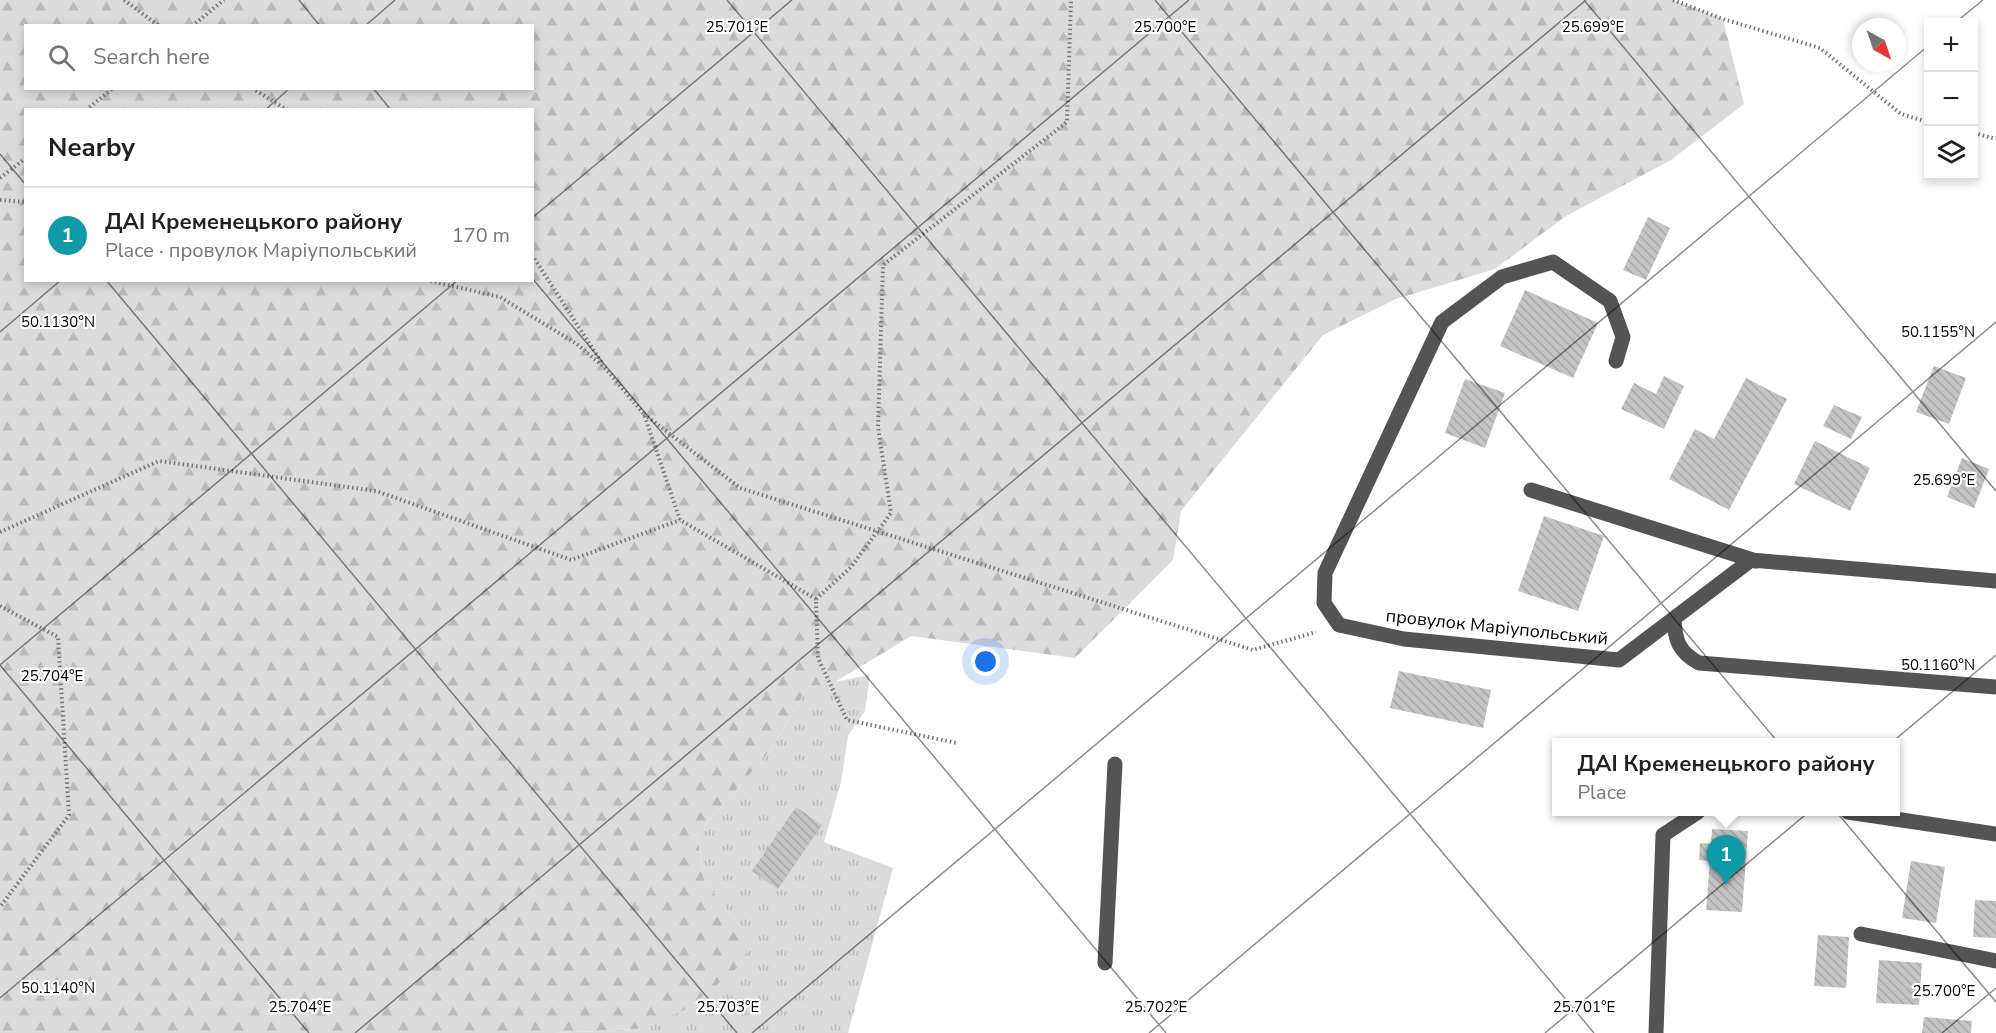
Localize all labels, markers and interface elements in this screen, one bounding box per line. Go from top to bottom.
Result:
text: 25.701°E [706,17,768,37]
text: 25.700°E [1134,17,1196,37]
text: 25.699°E [1562,17,1624,37]
north arrow [1852,18,1906,72]
map controls [1924,18,1978,180]
button: + [1924,18,1978,72]
search box [24,24,534,90]
icon: search [45,41,78,74]
text: Search here [93,42,210,72]
button: − [1924,72,1978,126]
button: layers [1924,126,1978,180]
text: Nearby [48,130,135,165]
text: ДАІ Кременецького району [105,207,402,237]
text: 1 [62,222,74,249]
text: 170 m [452,222,510,249]
text: Place · провулок Маріупольський [105,237,417,264]
text: 50.1130°N [21,312,95,332]
text: 50.1155°N [1901,322,1975,342]
text: 25.699°E [1913,470,1975,490]
street label: провулок Маріупольський [1385,603,1609,651]
your location [971,647,1000,676]
text: 50.1160°N [1901,655,1975,675]
text: 25.704°E [21,666,83,686]
popup [1552,738,1900,816]
text: ДАІ Кременецького району [1577,749,1875,779]
text: Place [1577,779,1626,806]
pin: 1 [1706,836,1746,885]
text: 50.1140°N [21,978,95,998]
text: 25.700°E [1913,981,1975,1001]
text: 25.704°E [269,997,331,1017]
text: 25.703°E [697,997,759,1017]
text: 25.702°E [1125,997,1187,1017]
text: 25.701°E [1553,997,1615,1017]

